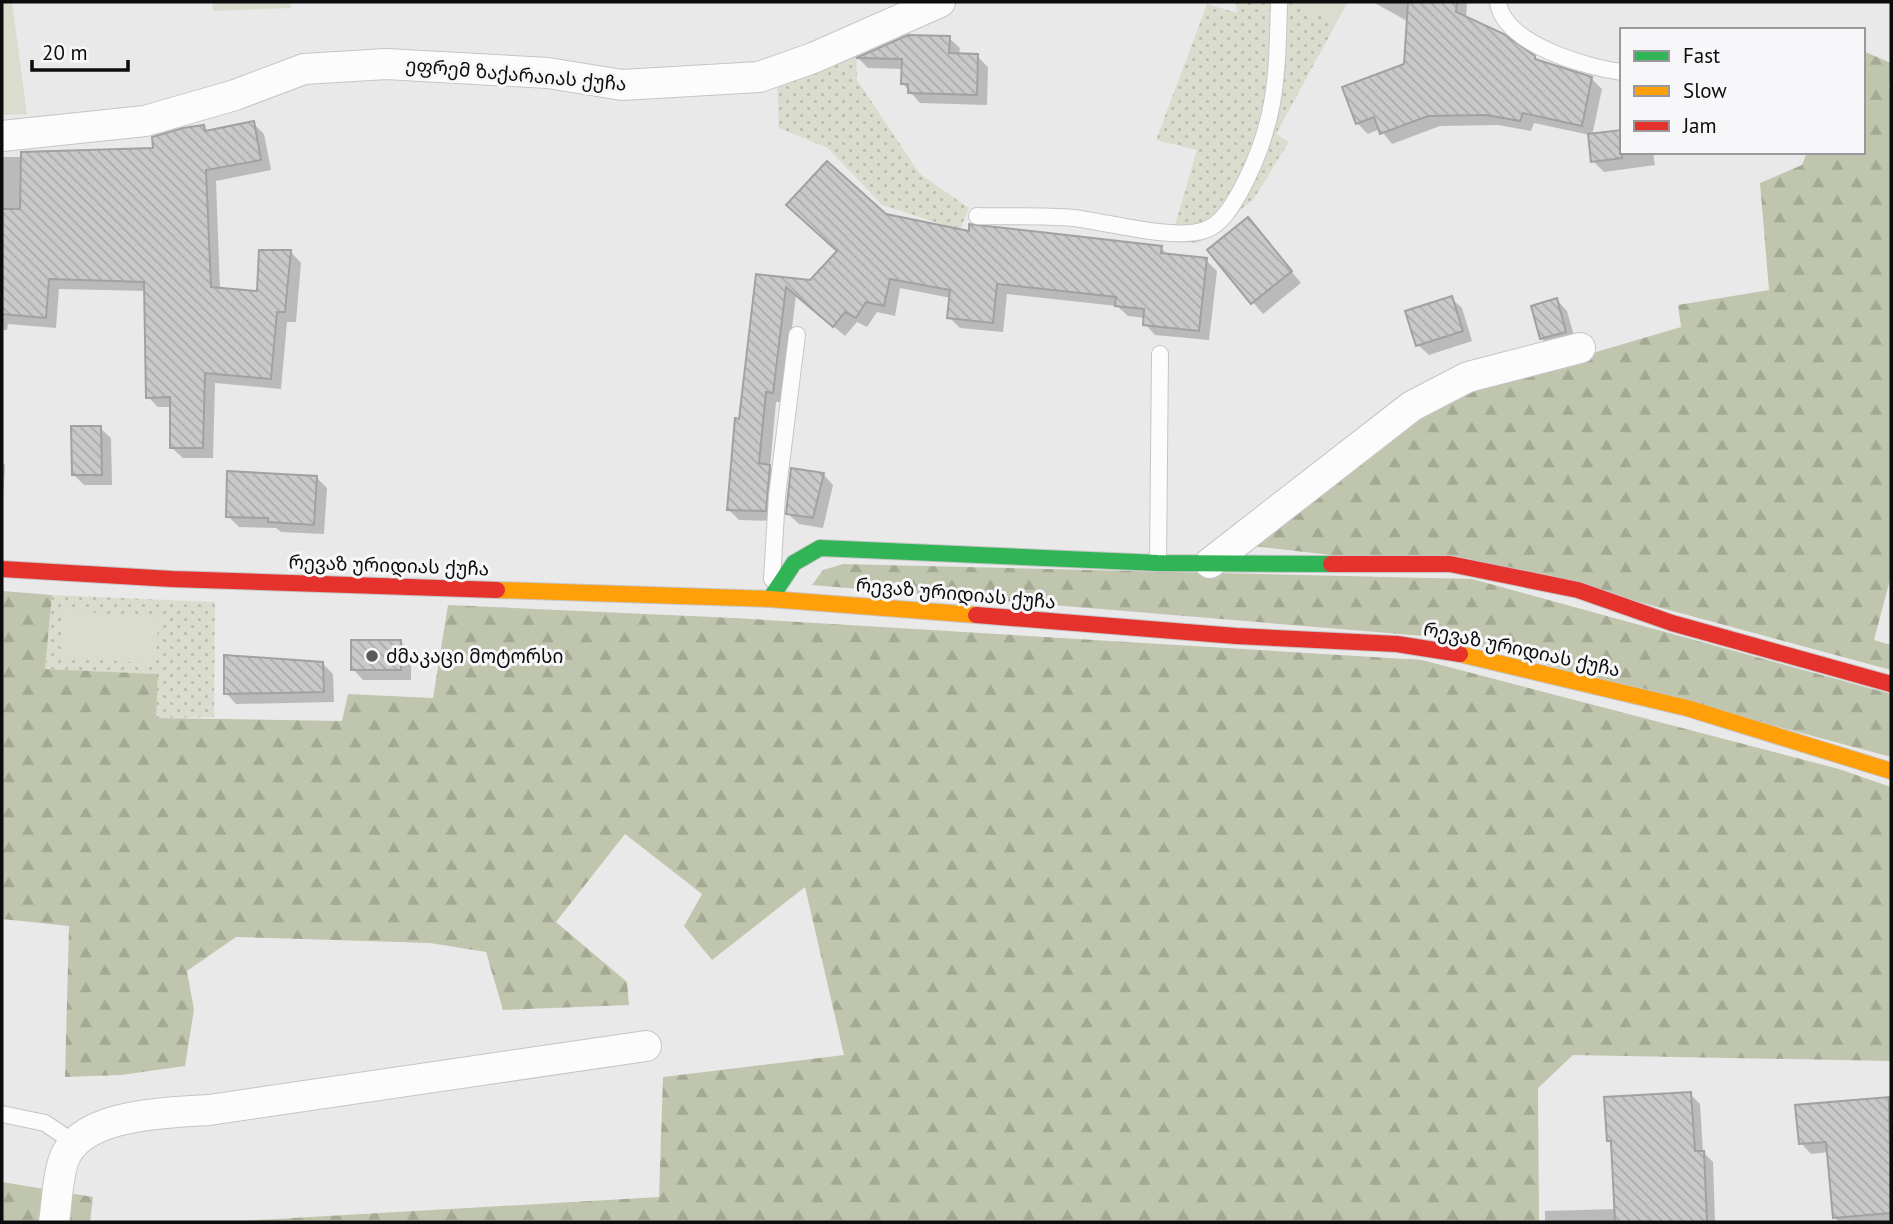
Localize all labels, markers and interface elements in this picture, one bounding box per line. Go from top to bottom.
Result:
scale bar [32,28,128,72]
legend [1620,28,1865,154]
text: 20 m [42,39,88,66]
text: Fast [1683,42,1720,69]
street label: ეფრემ ზაქარაიას ქუჩა [405,52,627,96]
text: Slow [1683,77,1727,104]
text: Jam [1682,112,1717,139]
street label: რევაზ ურიდიას ქუჩა [288,550,490,581]
street label: რევაზ ურიდიას ქუჩა [855,572,1057,615]
street label: რევაზ ურიდიას ქუჩა [1421,616,1623,683]
place label: ძმაკაცი მოტორსი [386,644,563,668]
marker: ძმაკაცი მოტორსი [364,648,380,664]

